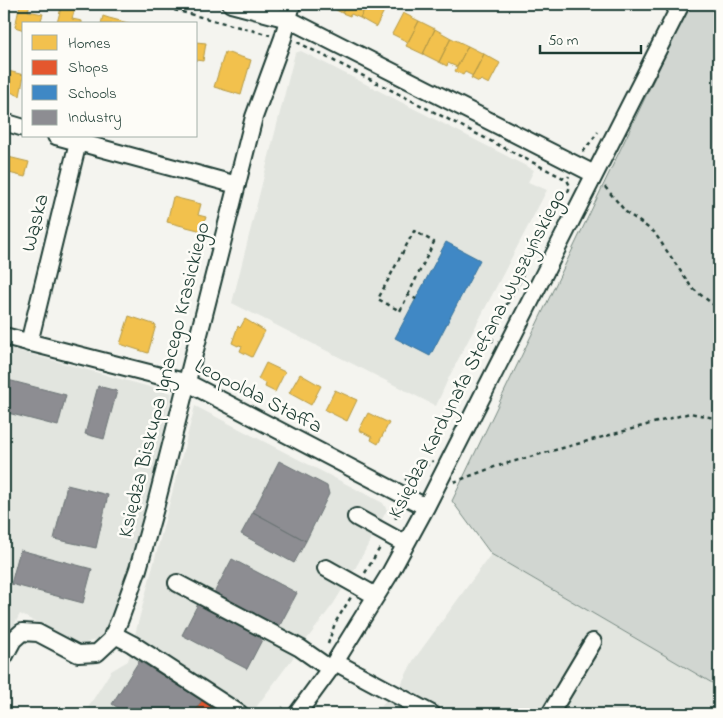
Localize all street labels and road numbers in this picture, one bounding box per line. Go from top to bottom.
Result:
street label: Księdza Kardynała Stefana Wyszyńskiego [381,184,576,525]
street label: Wąska [14,191,58,255]
street label: Księdza Biskupa Ignacego Krasickiego [111,219,221,541]
street label: Leopolda Staffa [189,352,327,442]

